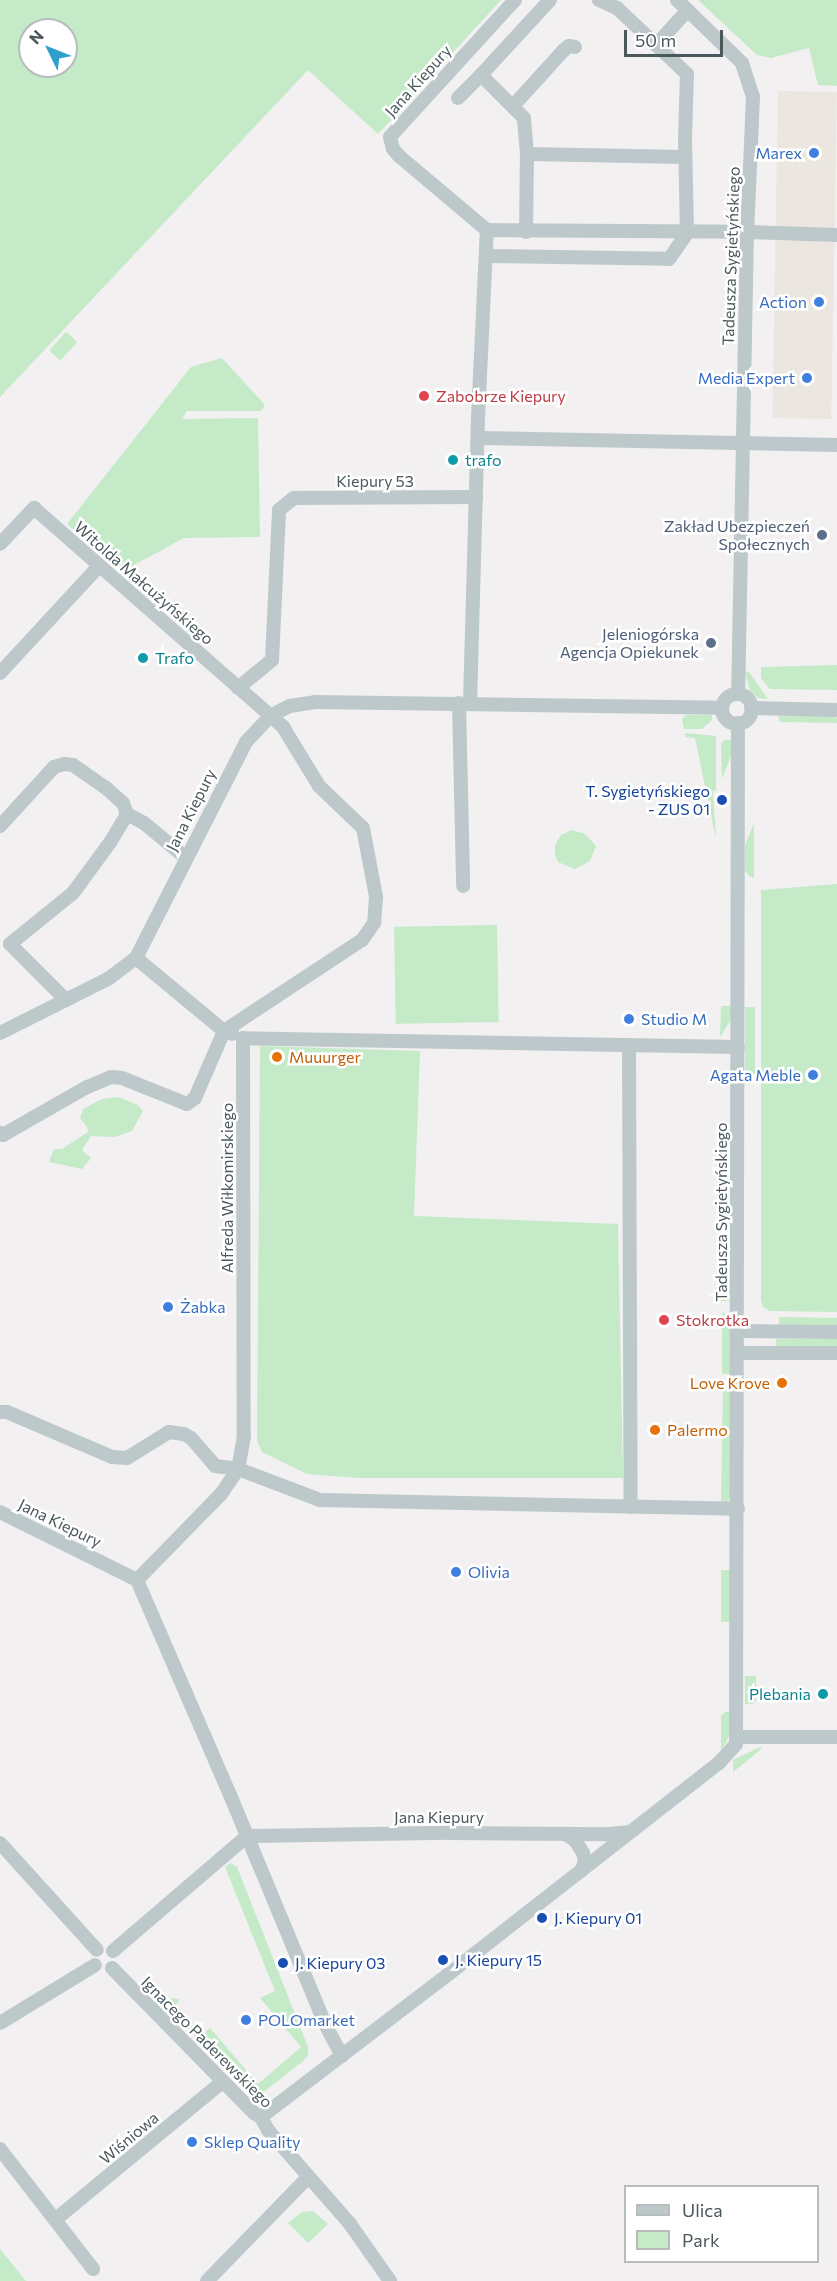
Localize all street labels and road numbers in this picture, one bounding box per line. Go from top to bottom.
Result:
street label: Jana Kiepury [381,41,455,121]
street label: Tadeusza Sygietyńskiego [718,166,744,346]
street label: Kiepury 53 [336,471,414,491]
street label: Witolda Małcużyńskiego [70,517,218,649]
street label: Jana Kiepury [162,766,220,854]
street label: Alfreda Wiłkomirskiego [217,1103,237,1273]
street label: Tadeusza Sygietyńskiego [711,1122,731,1302]
street label: Jana Kiepury [15,1495,105,1551]
street label: Jana Kiepury [394,1807,484,1827]
street label: Ignacego Paderewskiego [137,1972,277,2112]
street label: Wiśniowa [96,2108,162,2168]

